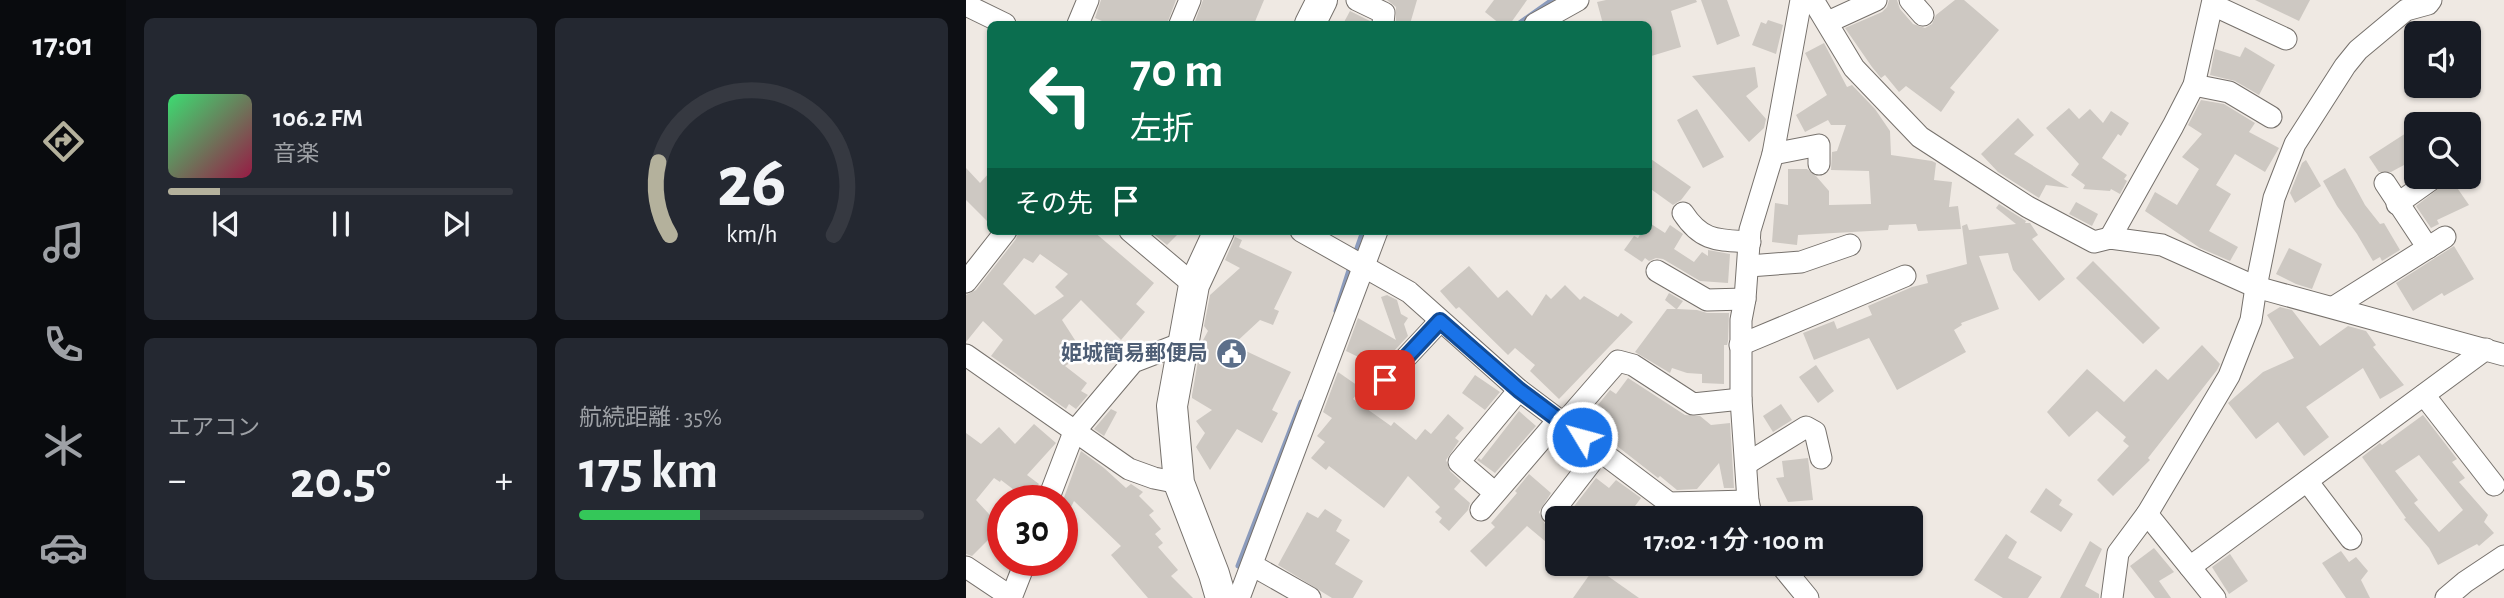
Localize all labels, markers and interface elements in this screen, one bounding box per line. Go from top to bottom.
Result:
map controls [2404,21,2481,189]
button: sound [2404,21,2481,98]
text: 17:01 [33,29,93,61]
text: 70 m [1130,47,1224,96]
icon: left [1015,49,1106,140]
text: 106.2 FM [273,105,363,131]
button: search [2404,112,2481,189]
text: 左折 [1130,113,1194,145]
icon: directions [39,117,88,166]
text: 音楽 [273,143,319,166]
text: 26 [717,147,786,220]
icon: arrive [1107,182,1145,220]
text: その先 [1015,191,1093,217]
icon: previous [207,205,245,243]
icon: pause [322,205,360,243]
icon: next [437,205,475,243]
icon: music [39,218,88,267]
text: km/h [726,222,777,247]
icon: phone [39,320,88,369]
public building icon: 姫城簡易郵便局 [1214,336,1248,370]
place label: 姫城簡易郵便局 [1061,341,1208,364]
pin [1355,350,1415,410]
icon: arrive [1366,361,1404,399]
position arrow [1545,400,1619,474]
text: 航続距離 · 35% [579,407,722,430]
text: エアコン [168,417,260,440]
icon: climate [39,421,88,470]
text: 175 km [579,445,718,497]
text: 20.5° [290,455,391,507]
text: − [168,462,186,500]
text: + [495,462,513,500]
speed limit sign: 30 [987,485,1078,576]
icon: car [39,523,88,572]
text: 17:02 · 1 分 · 100 m [1644,528,1824,554]

